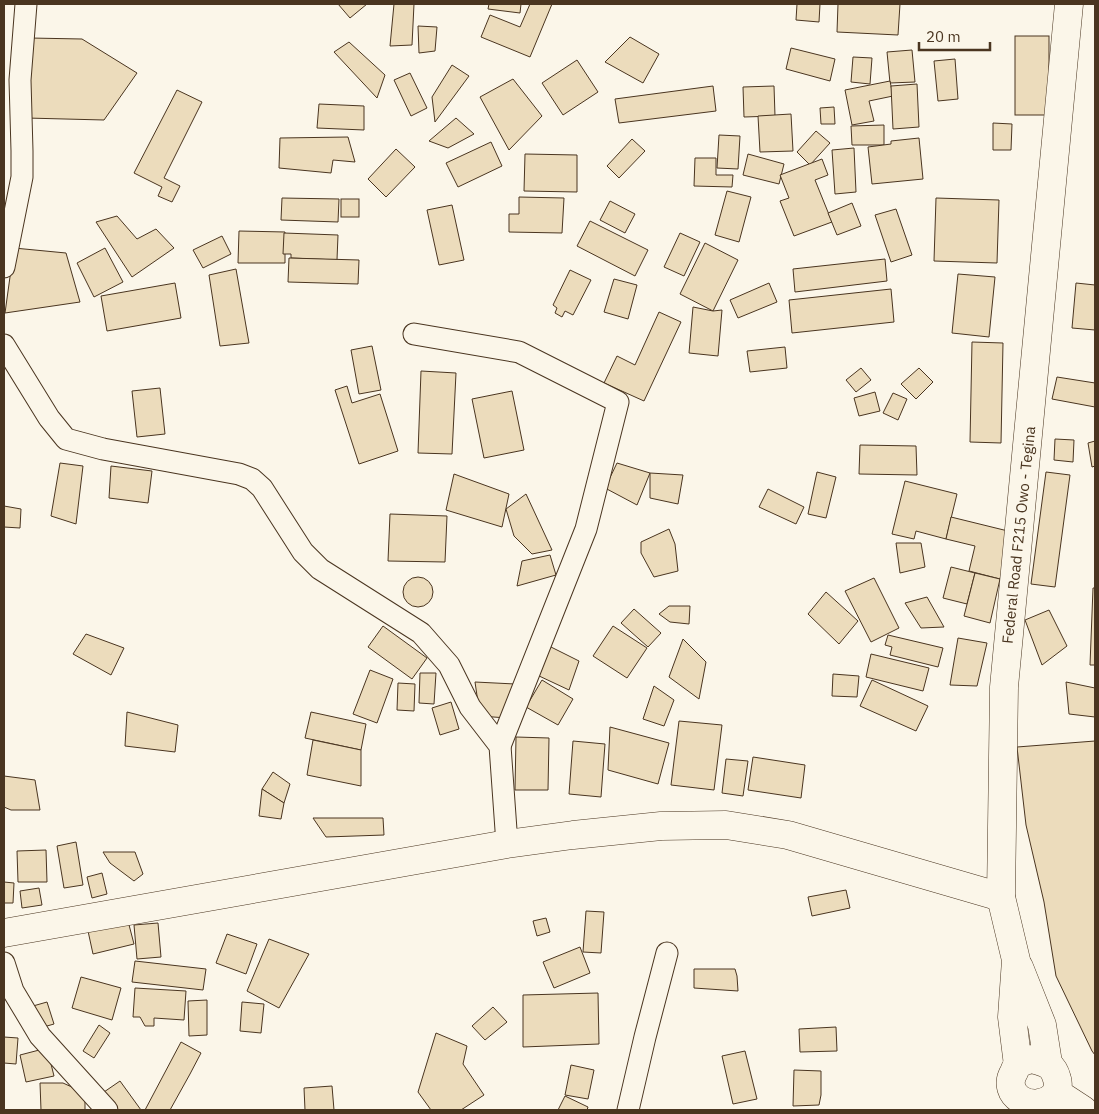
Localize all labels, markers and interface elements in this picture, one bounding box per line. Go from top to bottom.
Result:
scale bar [919,20,990,52]
text: 20 m [926,27,961,46]
street label: Federal Road F215 Owo - Tegina [998,425,1039,645]

